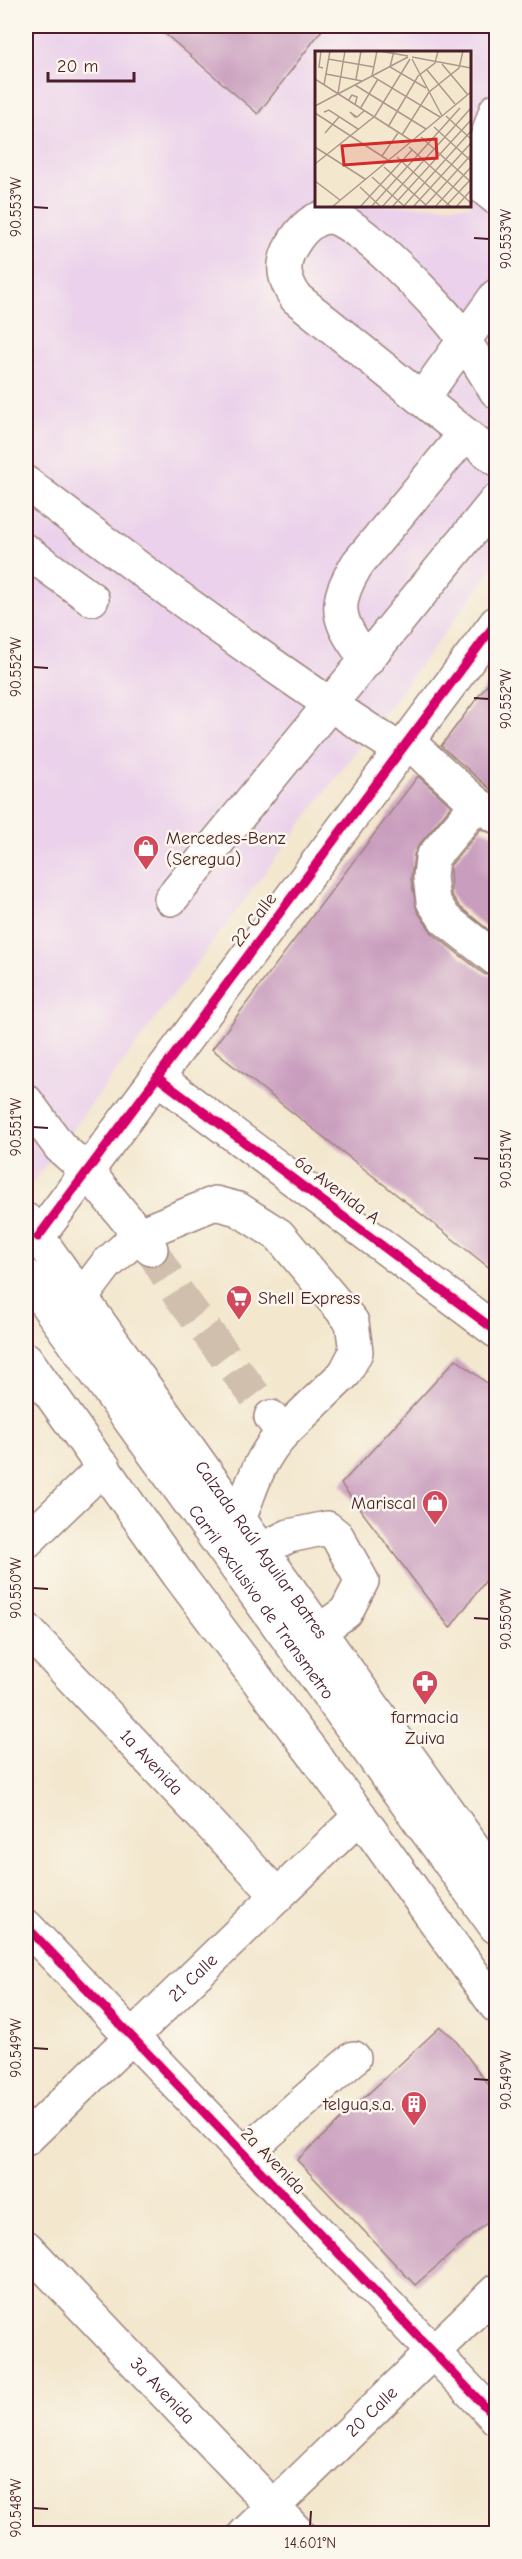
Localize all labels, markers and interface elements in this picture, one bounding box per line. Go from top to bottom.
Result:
scale bar [48,45,134,83]
inset map [315,51,471,207]
text: 20 m [57,56,98,77]
text: 90.553°W [7,177,25,237]
text: 90.553°W [497,209,515,269]
text: 90.552°W [7,637,25,697]
text: 90.552°W [497,669,515,729]
place label: Mercedes-Benz (Seregua) [166,828,286,870]
shop icon: Mercedes-Benz (Seregua) [131,833,161,871]
street label: 22 Calle [227,889,281,951]
text: 90.551°W [7,1098,25,1156]
text: 90.551°W [497,1130,515,1188]
street label: 6a Avenida A [290,1151,384,1229]
supermarket icon: Shell Express [224,1283,254,1321]
place label: Shell Express [258,1288,360,1309]
street label: Calzada Raúl Aguilar Batres [191,1457,332,1643]
shop icon: Mariscal [420,1488,450,1526]
place label: Mariscal [351,1493,416,1514]
street label: Carril exclusivo de Transmetro [184,1500,339,1703]
text: 90.550°W [7,1557,25,1619]
text: 90.550°W [497,1588,515,1650]
pharmacy icon: farmacia Zuiva [410,1668,440,1706]
place label: farmacia Zuiva [390,1707,459,1749]
street label: 1a Avenida [116,1725,187,1799]
street label: 21 Calle [164,1949,222,2006]
text: 90.549°W [7,2018,25,2078]
text: 90.549°W [497,2050,515,2110]
building icon: telgua,s.a. [399,2089,429,2127]
place label: telgua,s.a. [322,2094,394,2115]
street label: 2a Avenida [236,2123,310,2199]
street label: 3a Avenida [126,2353,199,2428]
street label: 20 Calle [341,2382,402,2441]
text: 90.548°W [7,2478,25,2538]
text: 14.601°N [284,2534,336,2552]

